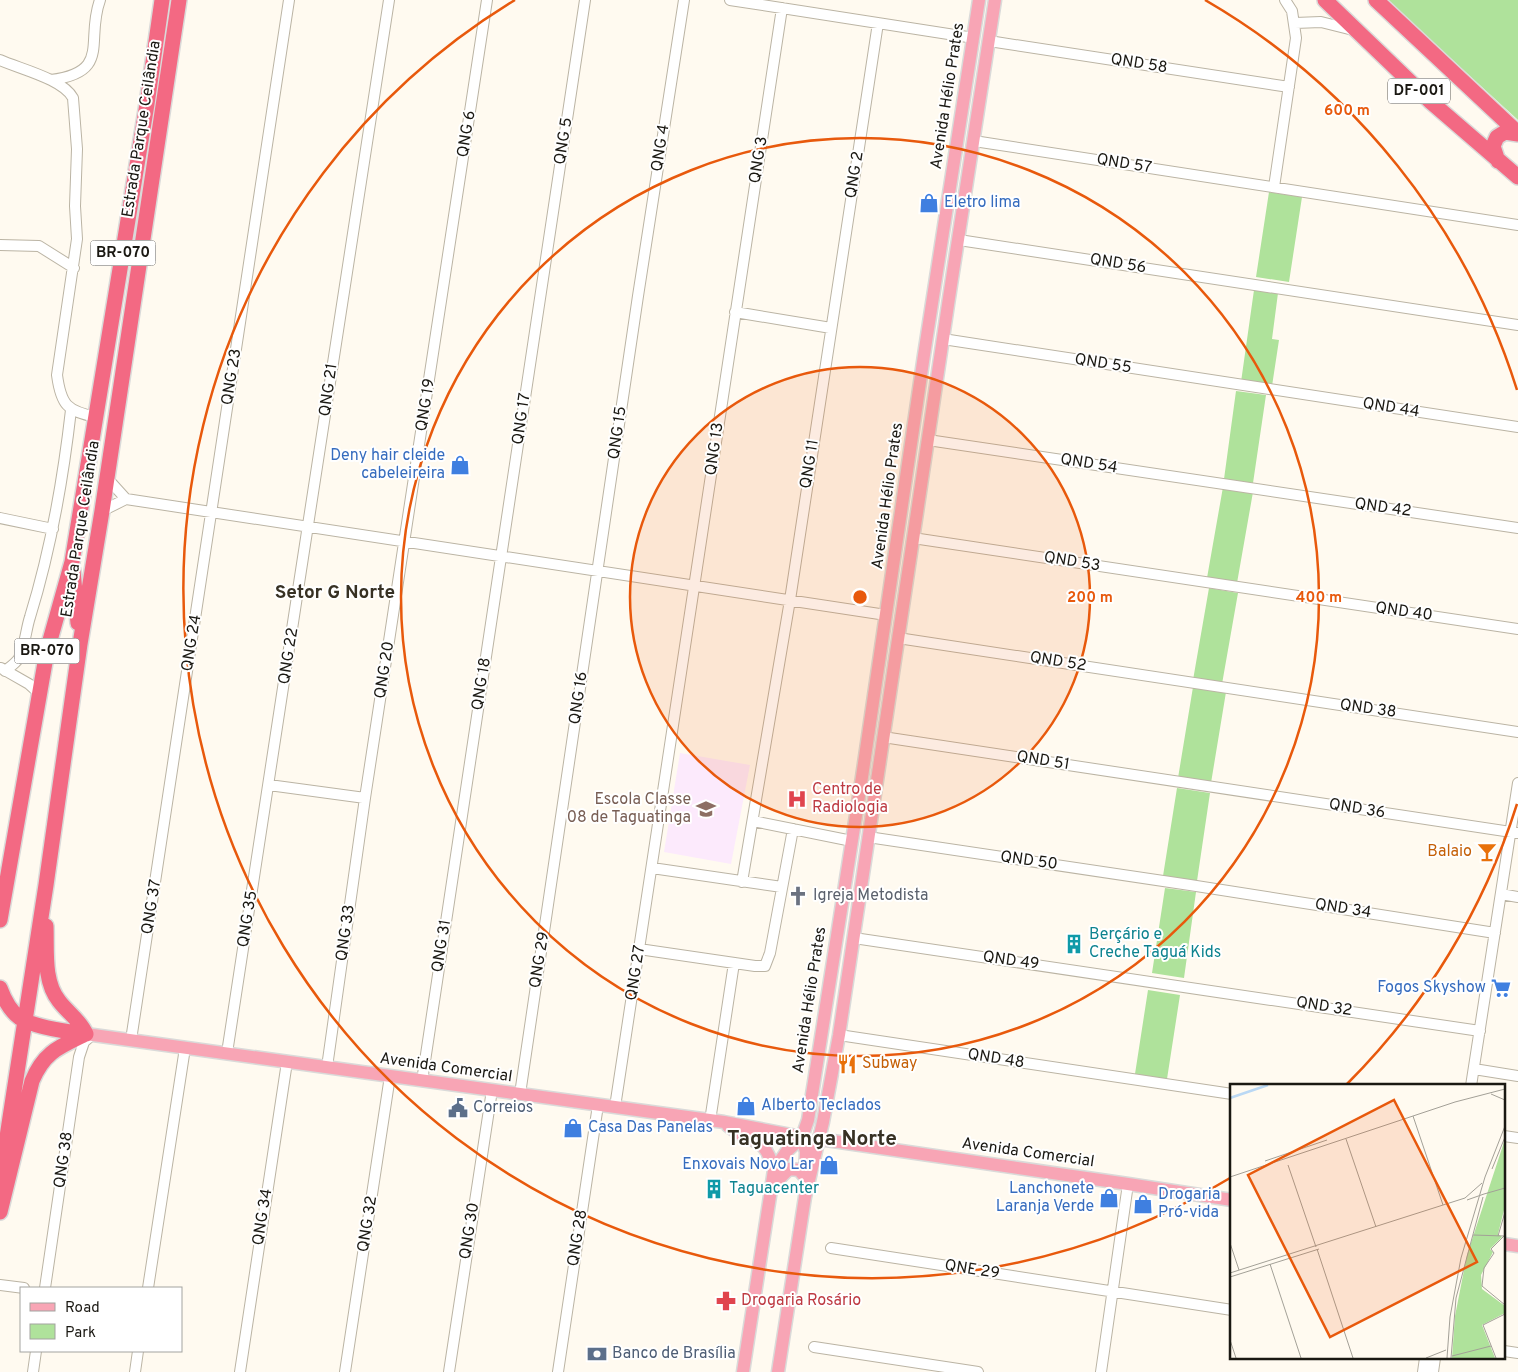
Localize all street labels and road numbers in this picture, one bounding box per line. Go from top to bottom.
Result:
street label: Avenida Hélio Prates [927,21,969,171]
street label: Estrada Parque Ceilândia [118,39,166,219]
street label: QND 58 [1109,50,1169,78]
road number: DF-001 [1388,78,1450,104]
street label: QNG 6 [453,109,481,159]
street label: QNG 5 [550,116,578,166]
street label: QNG 4 [647,123,675,173]
street label: QNG 3 [745,135,773,185]
street label: QNG 2 [841,150,869,200]
street label: QND 57 [1095,150,1153,178]
road number: BR-070 [90,240,156,266]
street label: QND 56 [1088,250,1148,278]
street label: QNG 23 [218,347,246,407]
street label: QND 55 [1073,350,1133,378]
street label: QNG 21 [315,362,343,418]
street label: QNG 19 [412,377,440,433]
street label: QNG 17 [508,392,536,446]
street label: QND 44 [1361,394,1421,422]
street label: QNG 15 [604,405,632,461]
street label: QNG 13 [701,421,729,477]
street label: Avenida Hélio Prates [868,421,908,571]
street label: QNG 11 [796,438,824,490]
street label: Estrada Parque Ceilândia [57,439,105,619]
street label: QND 54 [1059,450,1119,478]
street label: QND 42 [1353,494,1413,522]
street label: QND 53 [1042,548,1102,576]
street label: QND 40 [1374,598,1434,626]
street label: QNG 24 [178,613,206,673]
street label: QNG 22 [275,626,303,686]
road number: BR-070 [15,638,80,664]
street label: QNG 20 [371,640,399,700]
street label: QND 52 [1028,648,1088,676]
street label: QNG 18 [468,656,496,712]
street label: QNG 16 [565,670,593,726]
street label: QND 38 [1338,695,1398,723]
street label: QND 51 [1015,747,1071,775]
street label: QND 36 [1327,795,1387,823]
street label: QND 50 [999,847,1059,875]
street label: QNG 37 [138,878,166,936]
street label: QNG 35 [234,889,262,949]
street label: QND 34 [1313,895,1373,923]
street label: QNG 33 [332,903,360,963]
street label: QNG 31 [428,918,456,974]
street label: Avenida Hélio Prates [789,925,831,1075]
street label: QNG 29 [526,930,554,990]
street label: QNG 27 [622,944,650,1002]
street label: QND 49 [981,947,1041,975]
street label: QND 32 [1294,993,1354,1021]
street label: QND 48 [966,1045,1026,1073]
street label: Avenida Comercial [378,1049,514,1087]
street label: QNG 38 [50,1130,78,1190]
street label: Avenida Comercial [960,1134,1096,1172]
street label: QNG 34 [249,1187,277,1247]
street label: QNG 32 [354,1194,382,1254]
street label: QNG 30 [456,1201,484,1261]
street label: QNG 28 [564,1208,592,1268]
street label: QNE 29 [943,1256,1001,1284]

